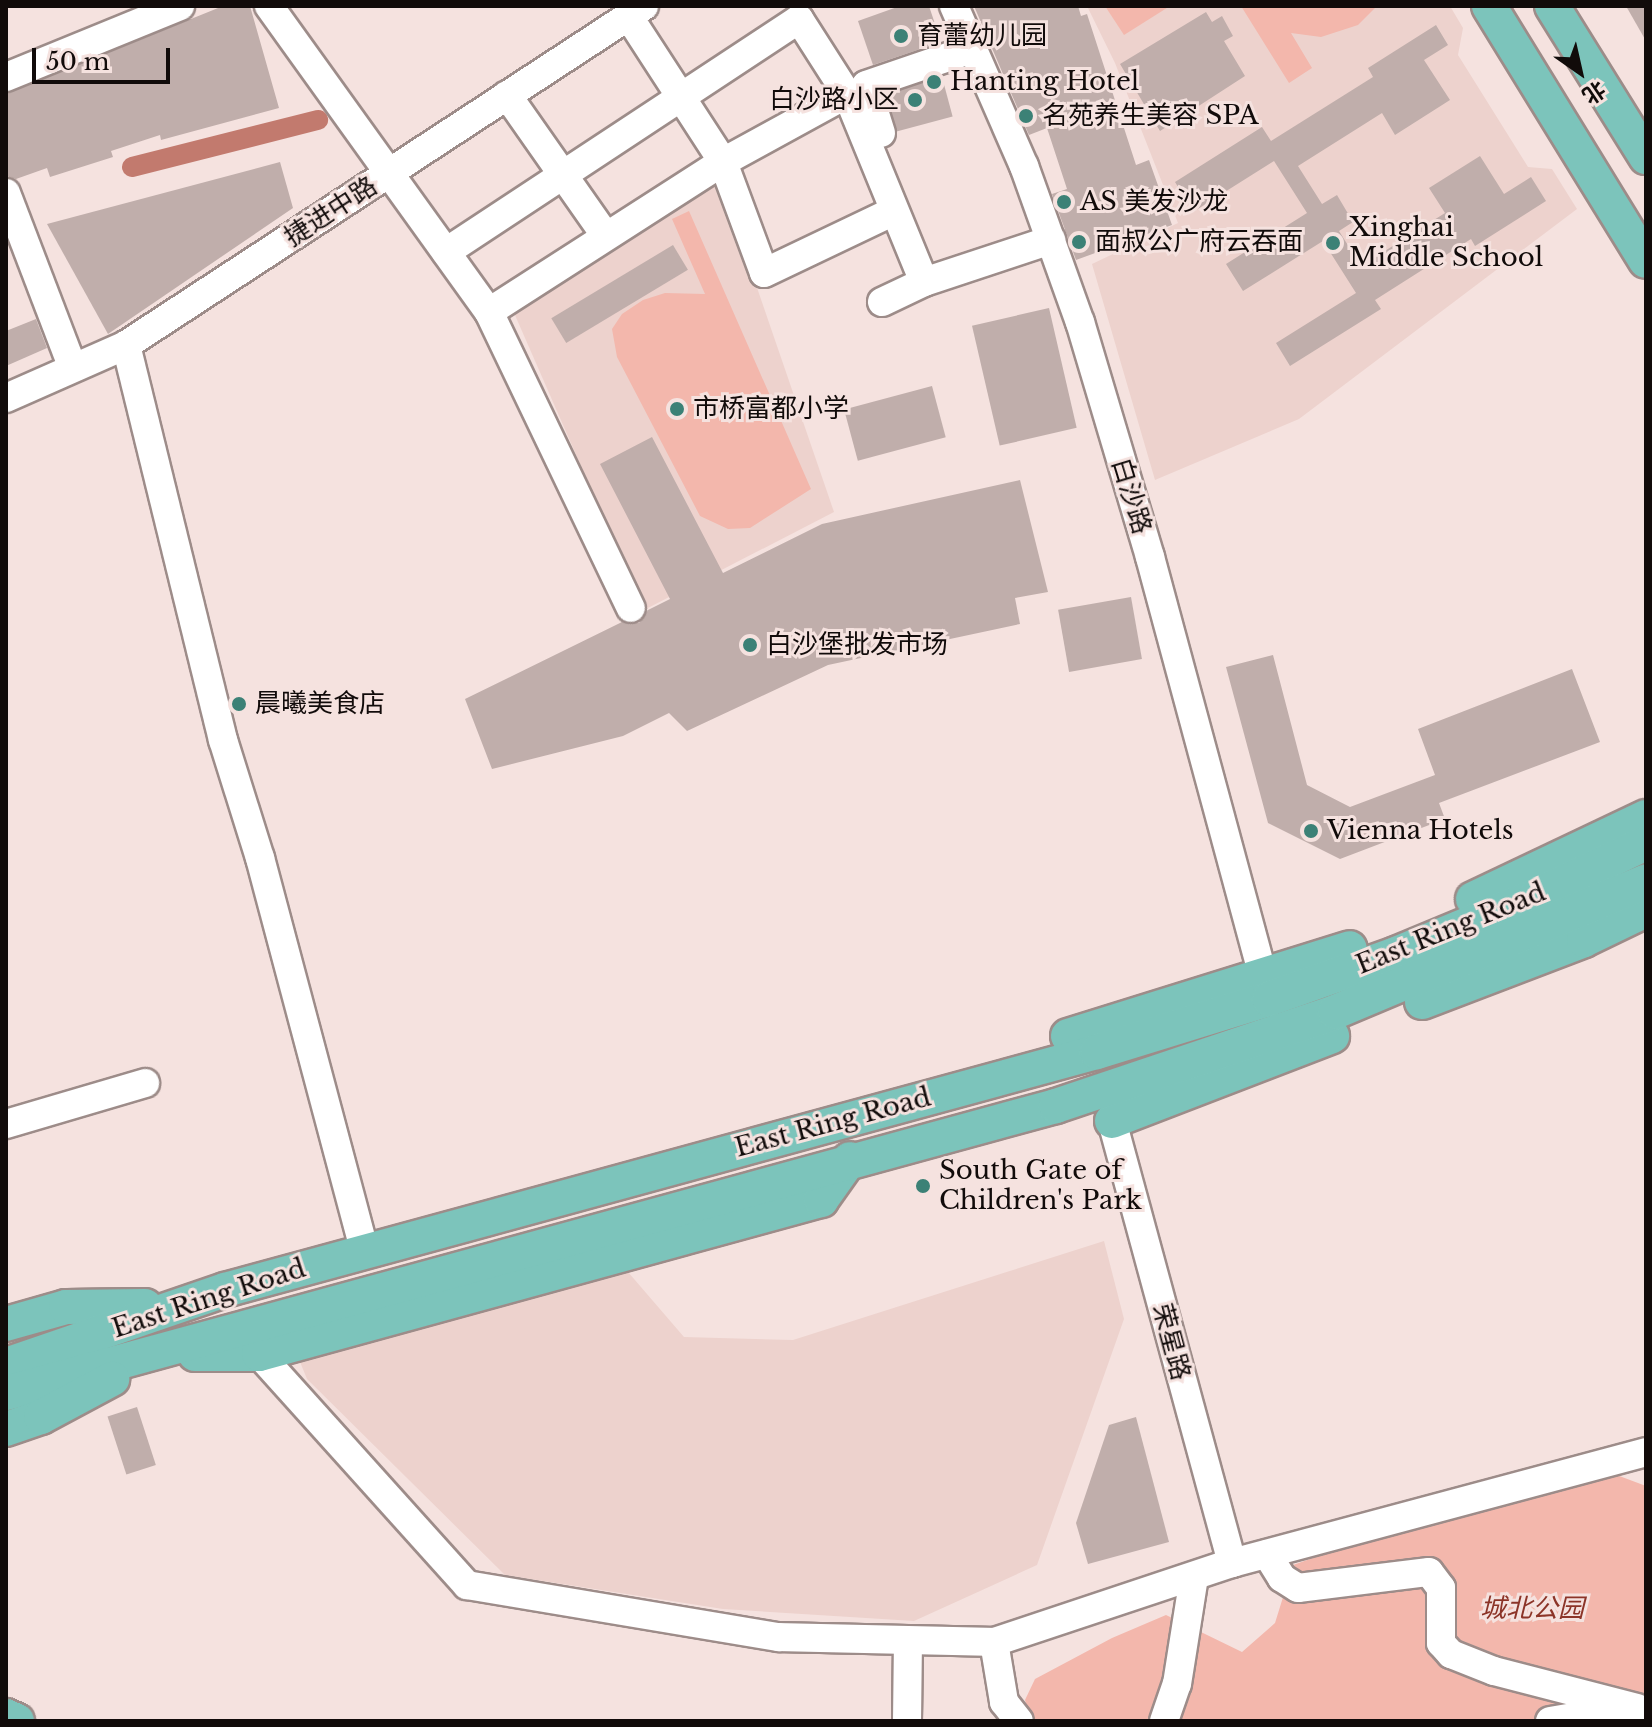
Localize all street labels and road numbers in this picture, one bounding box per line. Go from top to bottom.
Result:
street label: 捷进中路 [279,171,383,253]
street label: 白沙路 [1105,454,1157,538]
street label: East Ring Road [1352,877,1550,981]
street label: East Ring Road [731,1082,935,1164]
street label: East Ring Road [108,1253,310,1345]
street label: 荣星路 [1146,1300,1196,1384]

